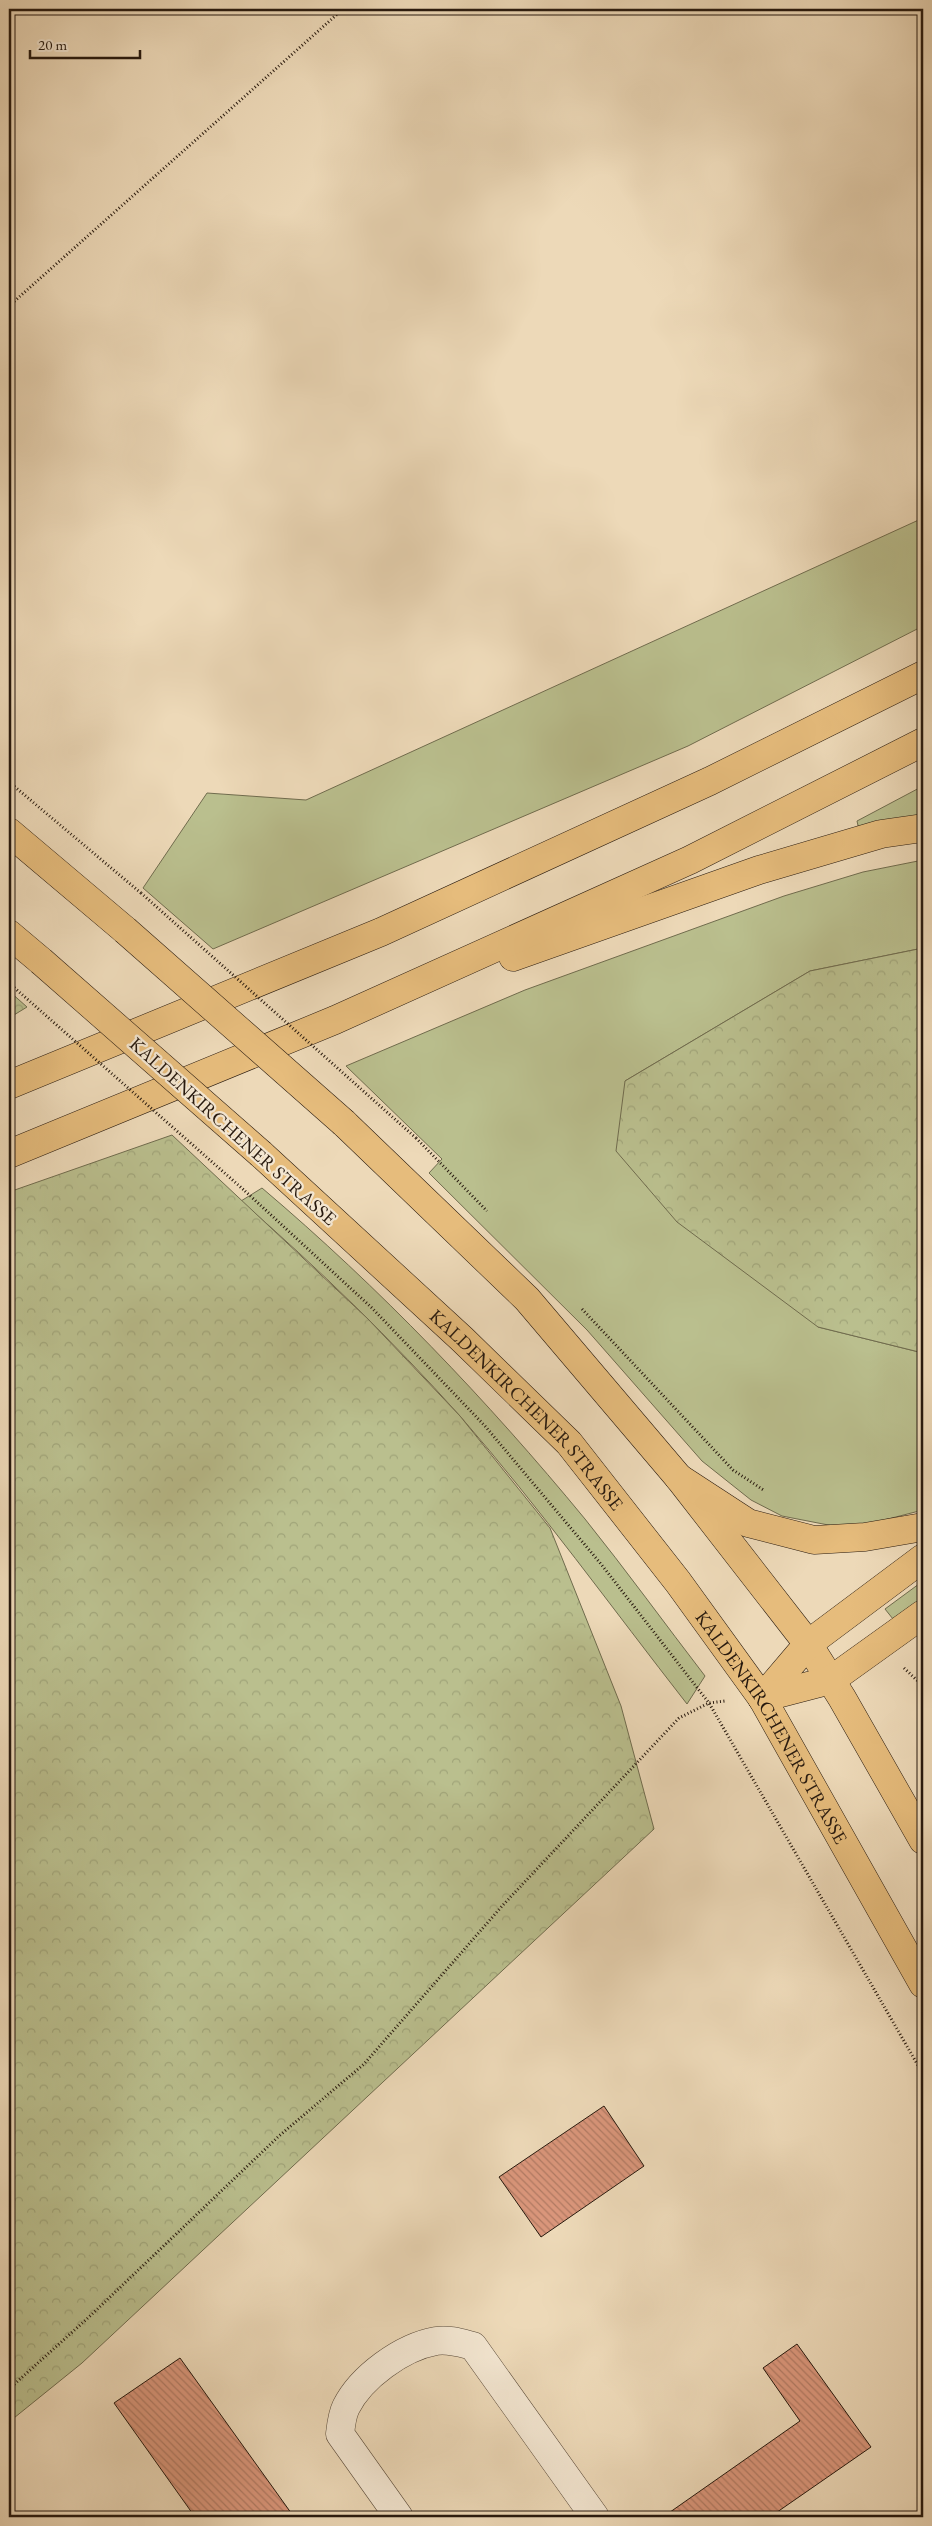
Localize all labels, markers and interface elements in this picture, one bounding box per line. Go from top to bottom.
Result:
scale bar [30,28,140,60]
text: 20 m [38,35,67,54]
street label: KALDENKIRCHENER STRASSE [124,1031,342,1231]
street label: KALDENKIRCHENER STRASSE [425,1303,630,1515]
street label: KALDENKIRCHENER STRASSE [690,1605,854,1848]

